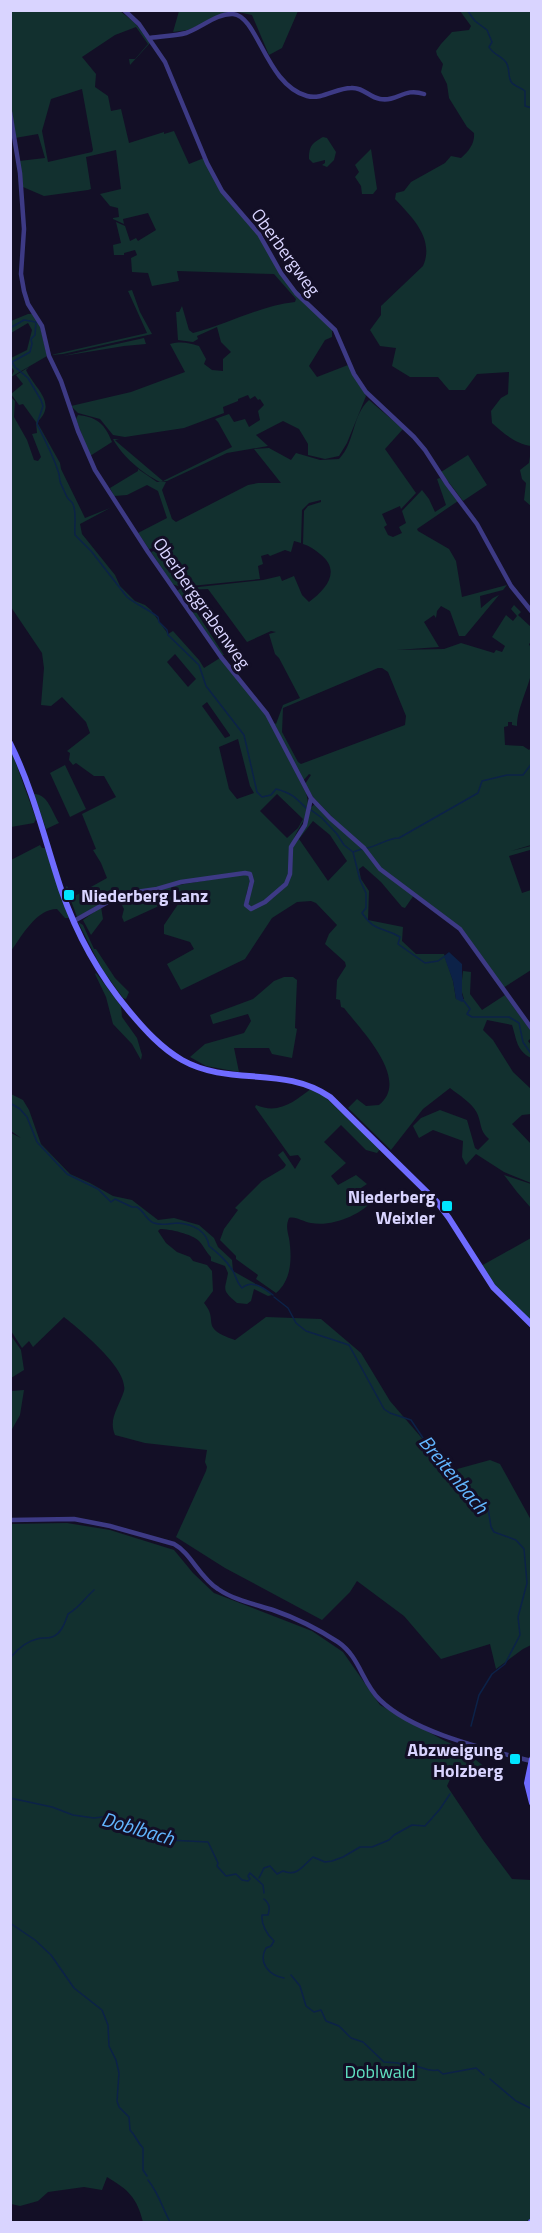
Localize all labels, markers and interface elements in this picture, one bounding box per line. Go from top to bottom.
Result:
street label: Oberbergweg [245,203,327,301]
street label: Oberberggrabenweg [146,532,258,674]
place label: Niederberg Lanz [81,882,208,909]
marker: Niederberg Lanz [62,888,76,902]
place label: Niederberg Weixler [348,1183,435,1231]
marker: Niederberg Weixler [440,1199,454,1213]
water label: Breitenbach [412,1428,497,1521]
place label: Abzweigung Holzberg [407,1736,503,1784]
marker: Abzweigung Holzberg [508,1752,522,1766]
water label: Doblbach [98,1803,179,1853]
park label: Doblwald [344,2058,416,2085]

